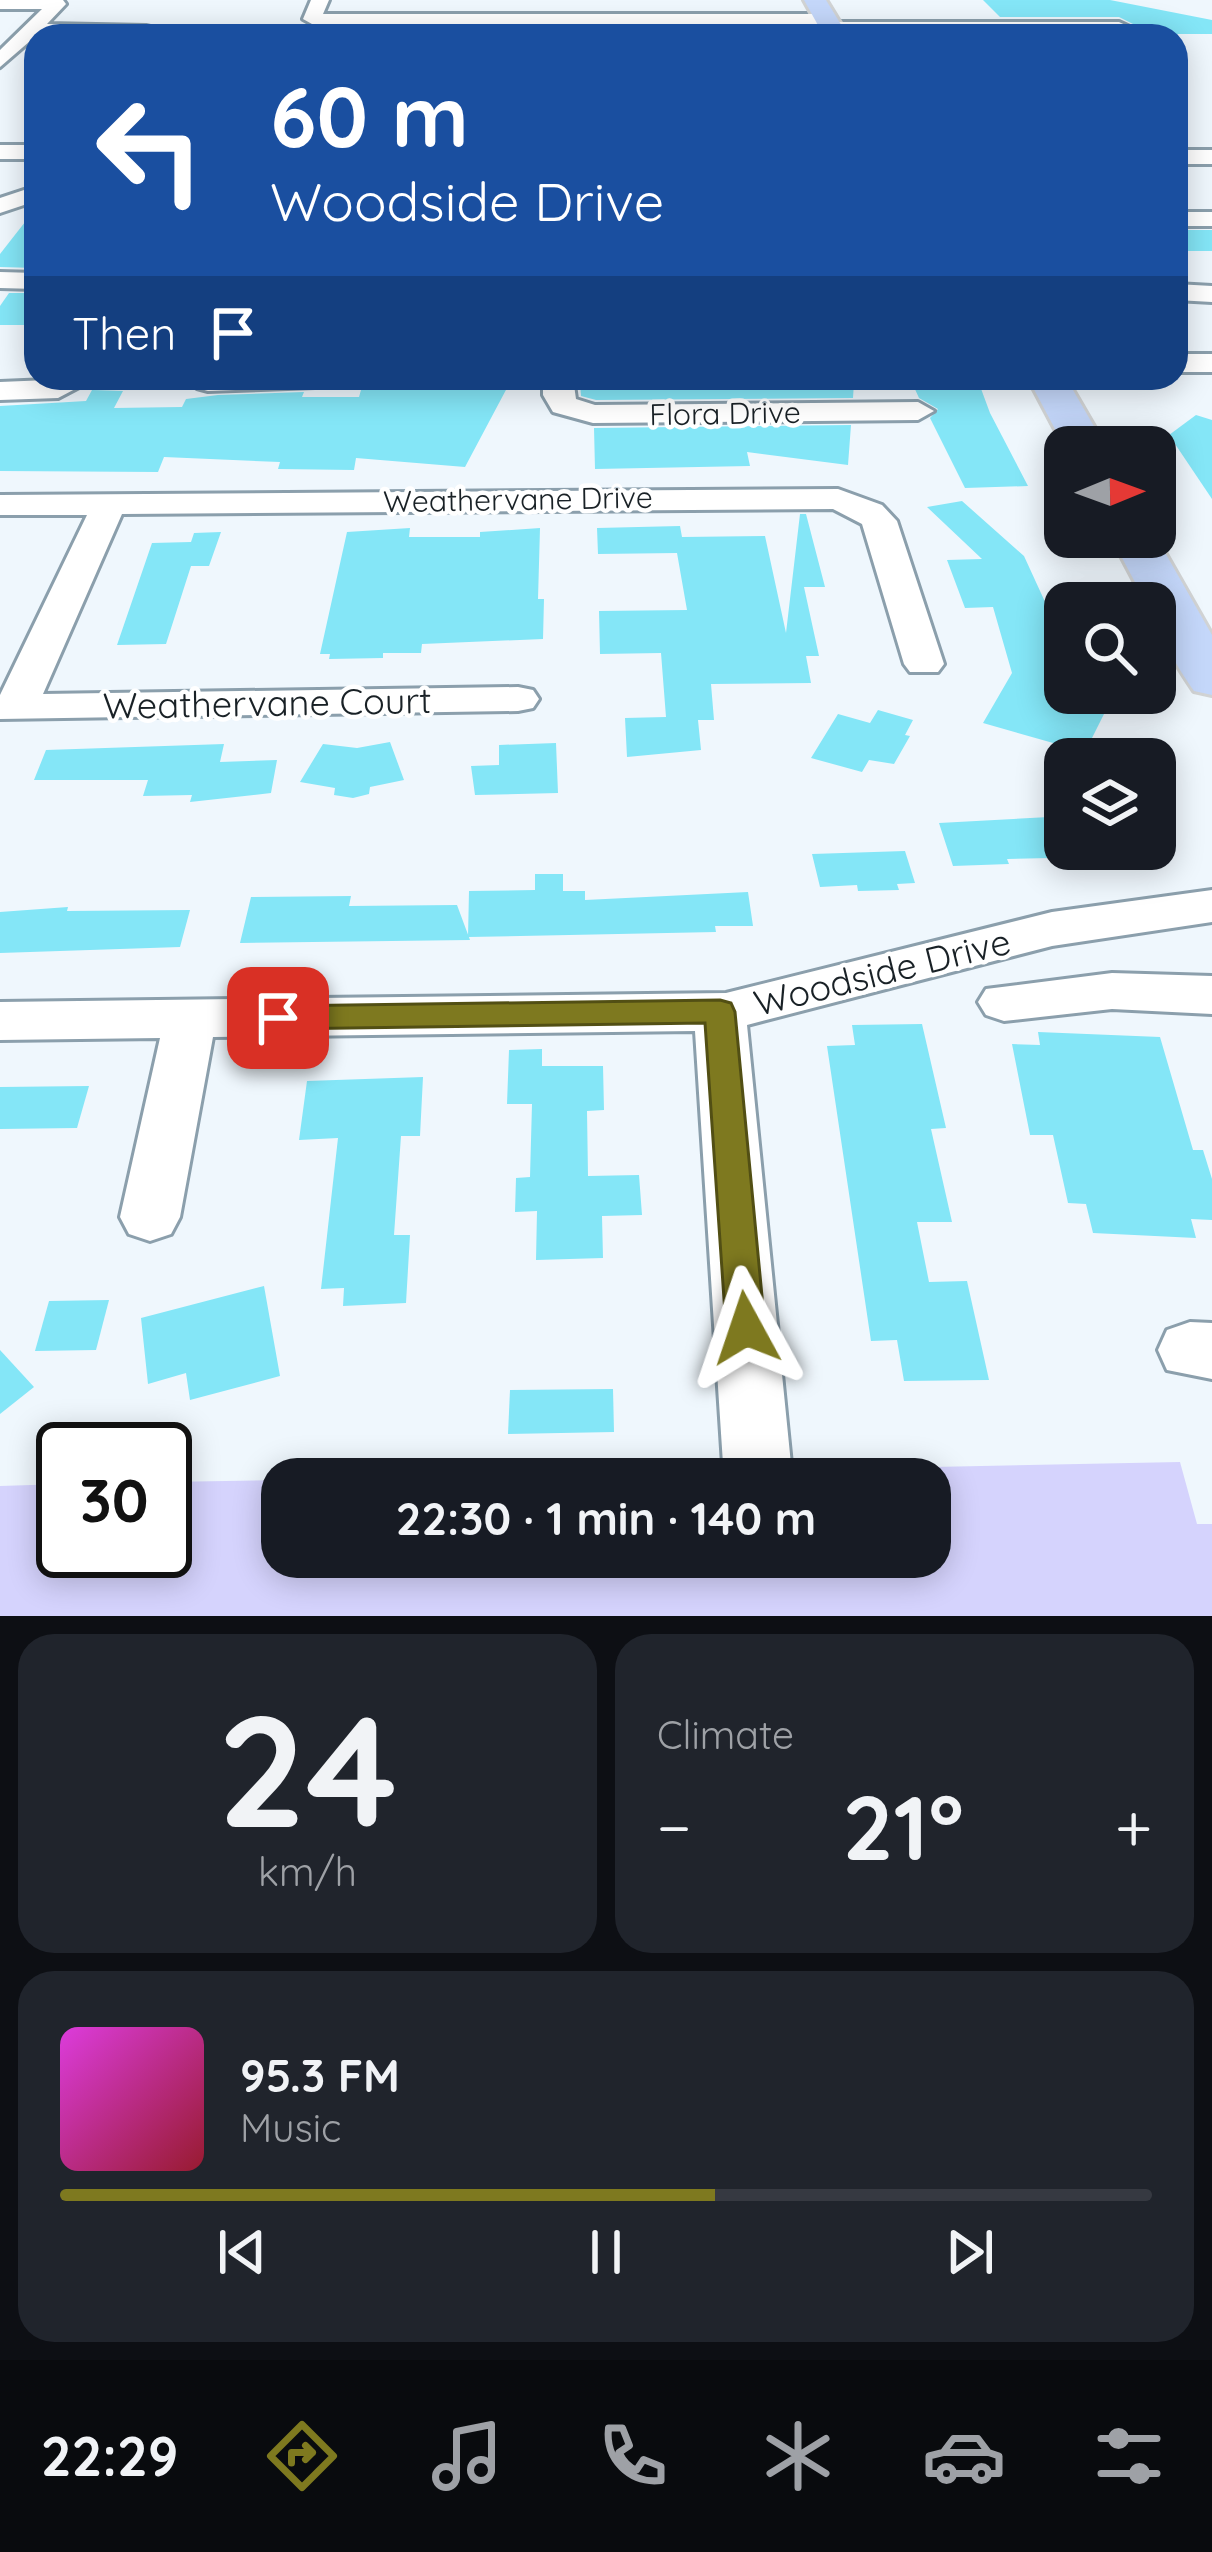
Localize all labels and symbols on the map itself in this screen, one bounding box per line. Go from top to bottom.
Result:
street label: Flora Drive [649,393,801,433]
north arrow [1044,426,1176,558]
street label: Weathervane Drive [383,478,653,520]
street label: Weathervane Court [102,677,432,728]
street label: Woodside Drive [749,918,1015,1025]
pin [227,967,329,1069]
position arrow [683,1265,809,1391]
speed limit sign: 30 [36,1422,192,1578]

